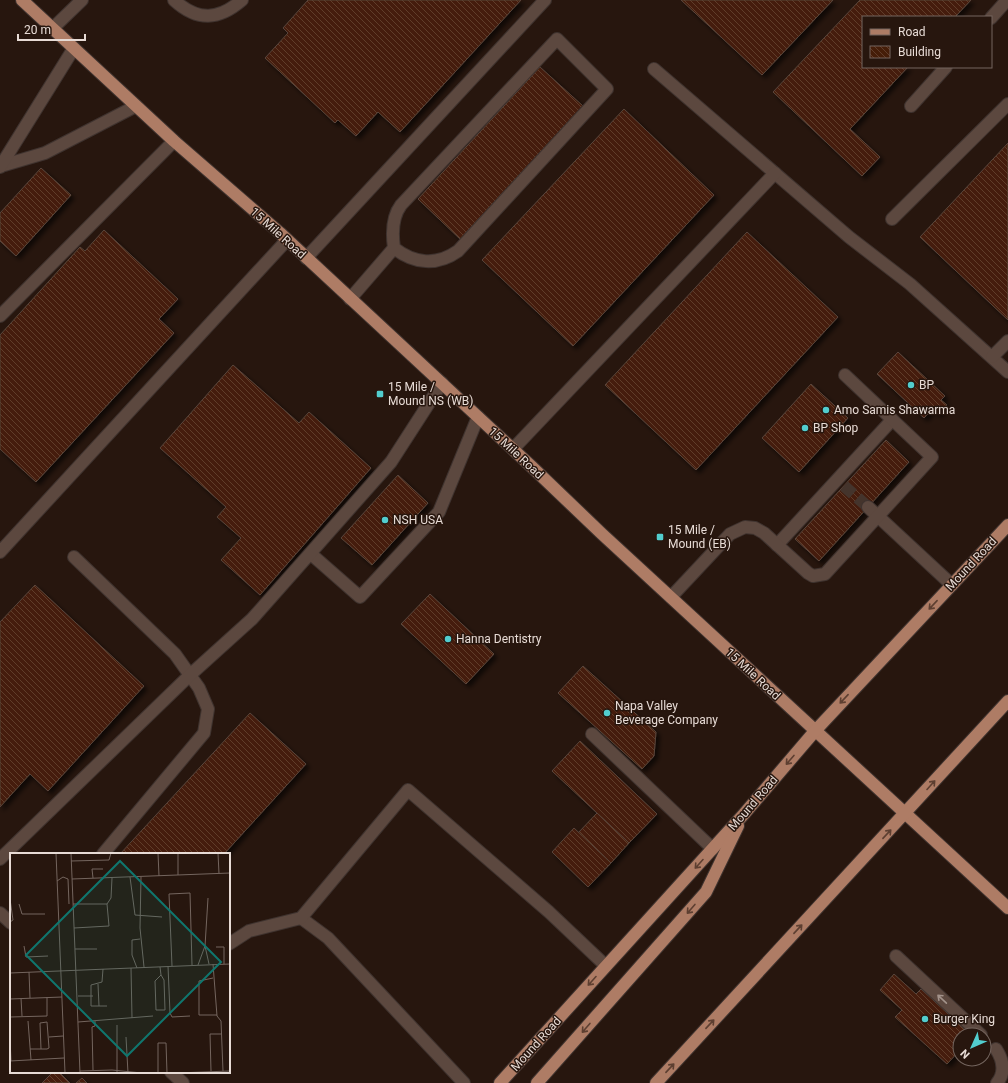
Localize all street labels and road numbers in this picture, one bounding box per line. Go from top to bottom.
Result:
street label: 15 Mile Road [247,204,309,262]
street label: 15 Mile Road [486,424,546,482]
street label: Mound Road [943,534,999,594]
street label: 15 Mile Road [723,645,783,703]
street label: Mound Road [725,773,781,833]
street label: Mound Road [508,1014,564,1074]

